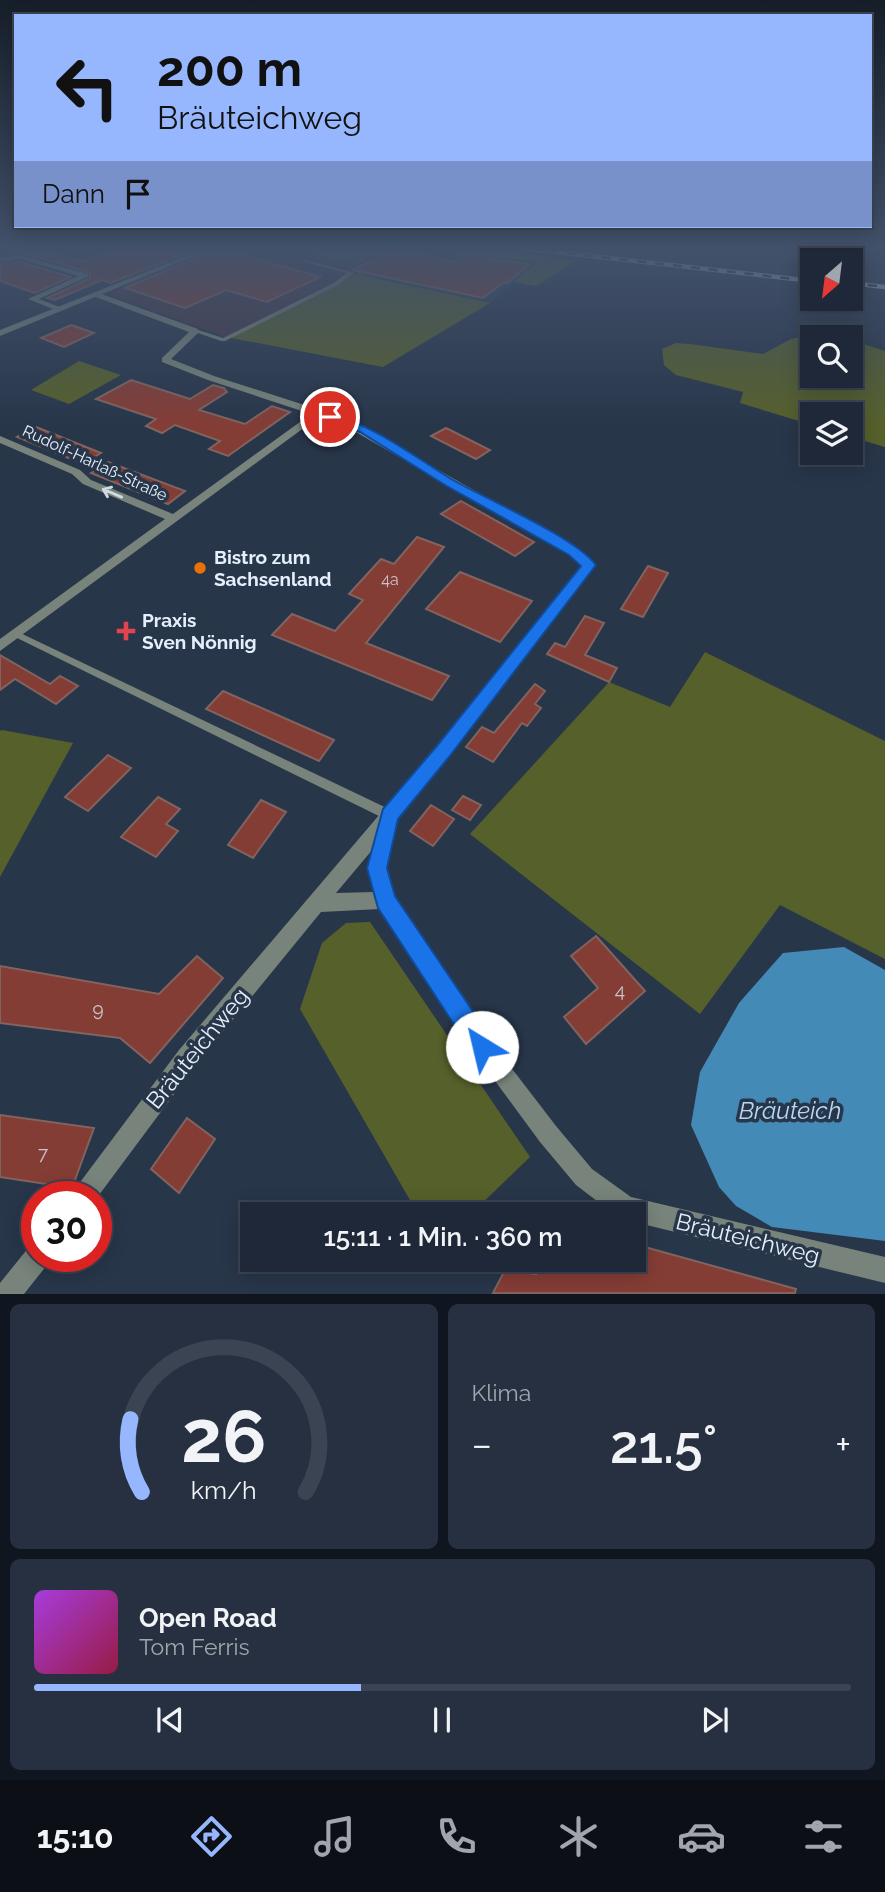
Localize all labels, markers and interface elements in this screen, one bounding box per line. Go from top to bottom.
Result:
text: 200 m [157,40,302,97]
icon: left [42,42,133,133]
text: Bräuteichweg [157,99,362,136]
icon: arrive [119,175,157,213]
text: Dann [42,179,105,209]
north arrow [800,248,863,312]
map controls [800,248,863,465]
button: search [800,325,863,388]
pin [300,387,360,447]
icon: arrive [311,398,349,436]
button: layers [800,402,863,465]
street label: Rudolf-Harlaß-Straße [20,421,170,505]
one-way arrow [102,485,124,498]
place label: Bistro zum Sachsenland [214,546,332,590]
marker: Bistro zum Sachsenland [192,560,208,576]
house number: 4a [381,570,399,589]
place label: Praxis Sven Nönnig [142,609,257,653]
marker: Praxis Sven Nönnig [116,621,136,641]
house number: 4 [615,979,625,1001]
street label: Bräuteichweg [140,982,254,1114]
house number: 9 [92,998,104,1020]
position arrow [445,1010,519,1084]
water label: Bräuteich [739,1096,841,1125]
house number: 7 [38,1142,48,1164]
speed limit sign: 30 [21,1181,112,1272]
street label: Bräuteichweg [673,1207,823,1269]
text: 15:11 · 1 Min. · 360 m [324,1222,562,1252]
text: Klima [472,1379,531,1406]
text: 26 [181,1395,266,1480]
text: 21.5° [610,1414,717,1475]
text: − [472,1422,492,1467]
text: + [835,1422,851,1467]
text: km/h [191,1475,257,1505]
text: Open Road [139,1603,277,1633]
text: Tom Ferris [139,1633,250,1660]
icon: previous [151,1701,189,1739]
icon: pause [423,1701,461,1739]
icon: next [696,1701,734,1739]
icon: directions [187,1812,236,1861]
icon: music [310,1812,359,1861]
icon: phone [432,1812,481,1861]
icon: climate [554,1812,603,1861]
icon: car [677,1812,726,1861]
icon: filters [799,1812,848,1861]
text: 15:10 [37,1818,114,1855]

